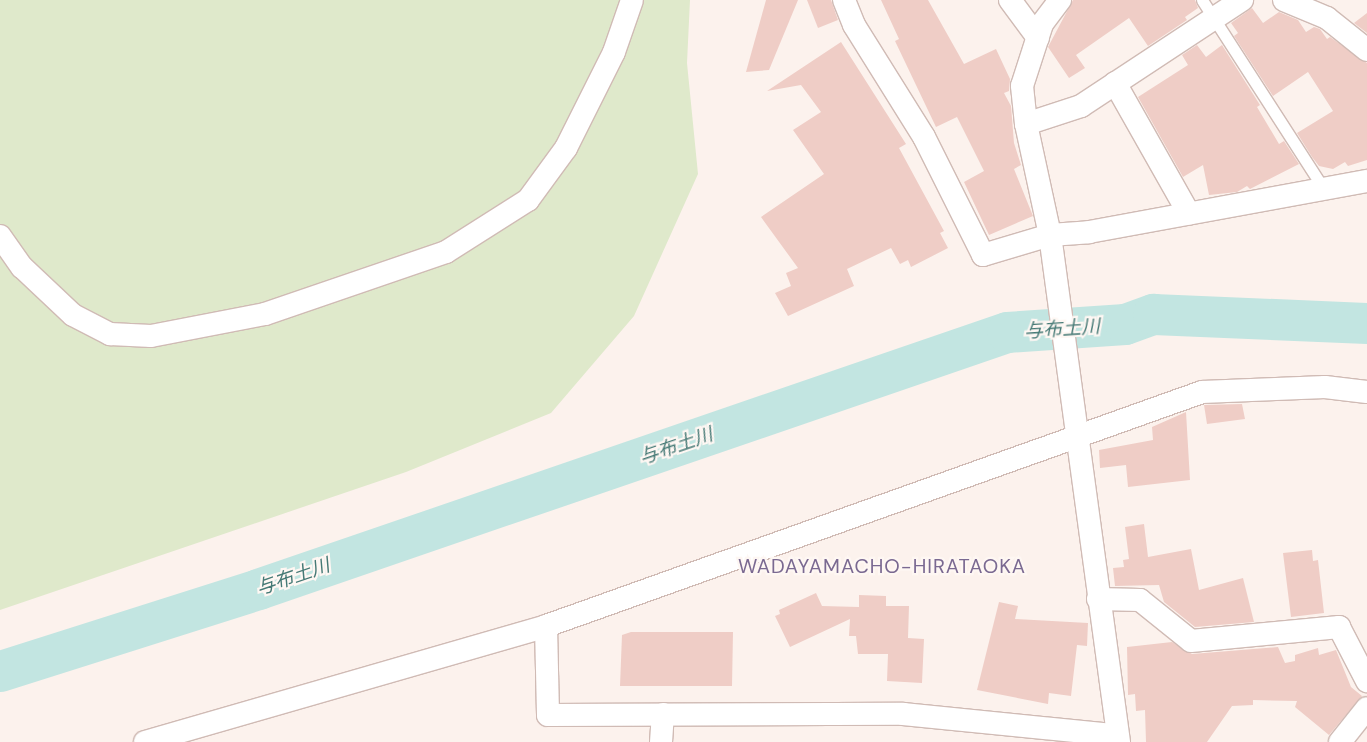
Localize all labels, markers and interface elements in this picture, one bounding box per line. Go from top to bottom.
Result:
water label: 与布土川 [1023,315,1101,343]
water label: 与布土川 [636,423,716,469]
water label: 与布土川 [253,554,333,600]
district label: WADAYAMACHO-HIRATAOKA [735,554,1029,578]

